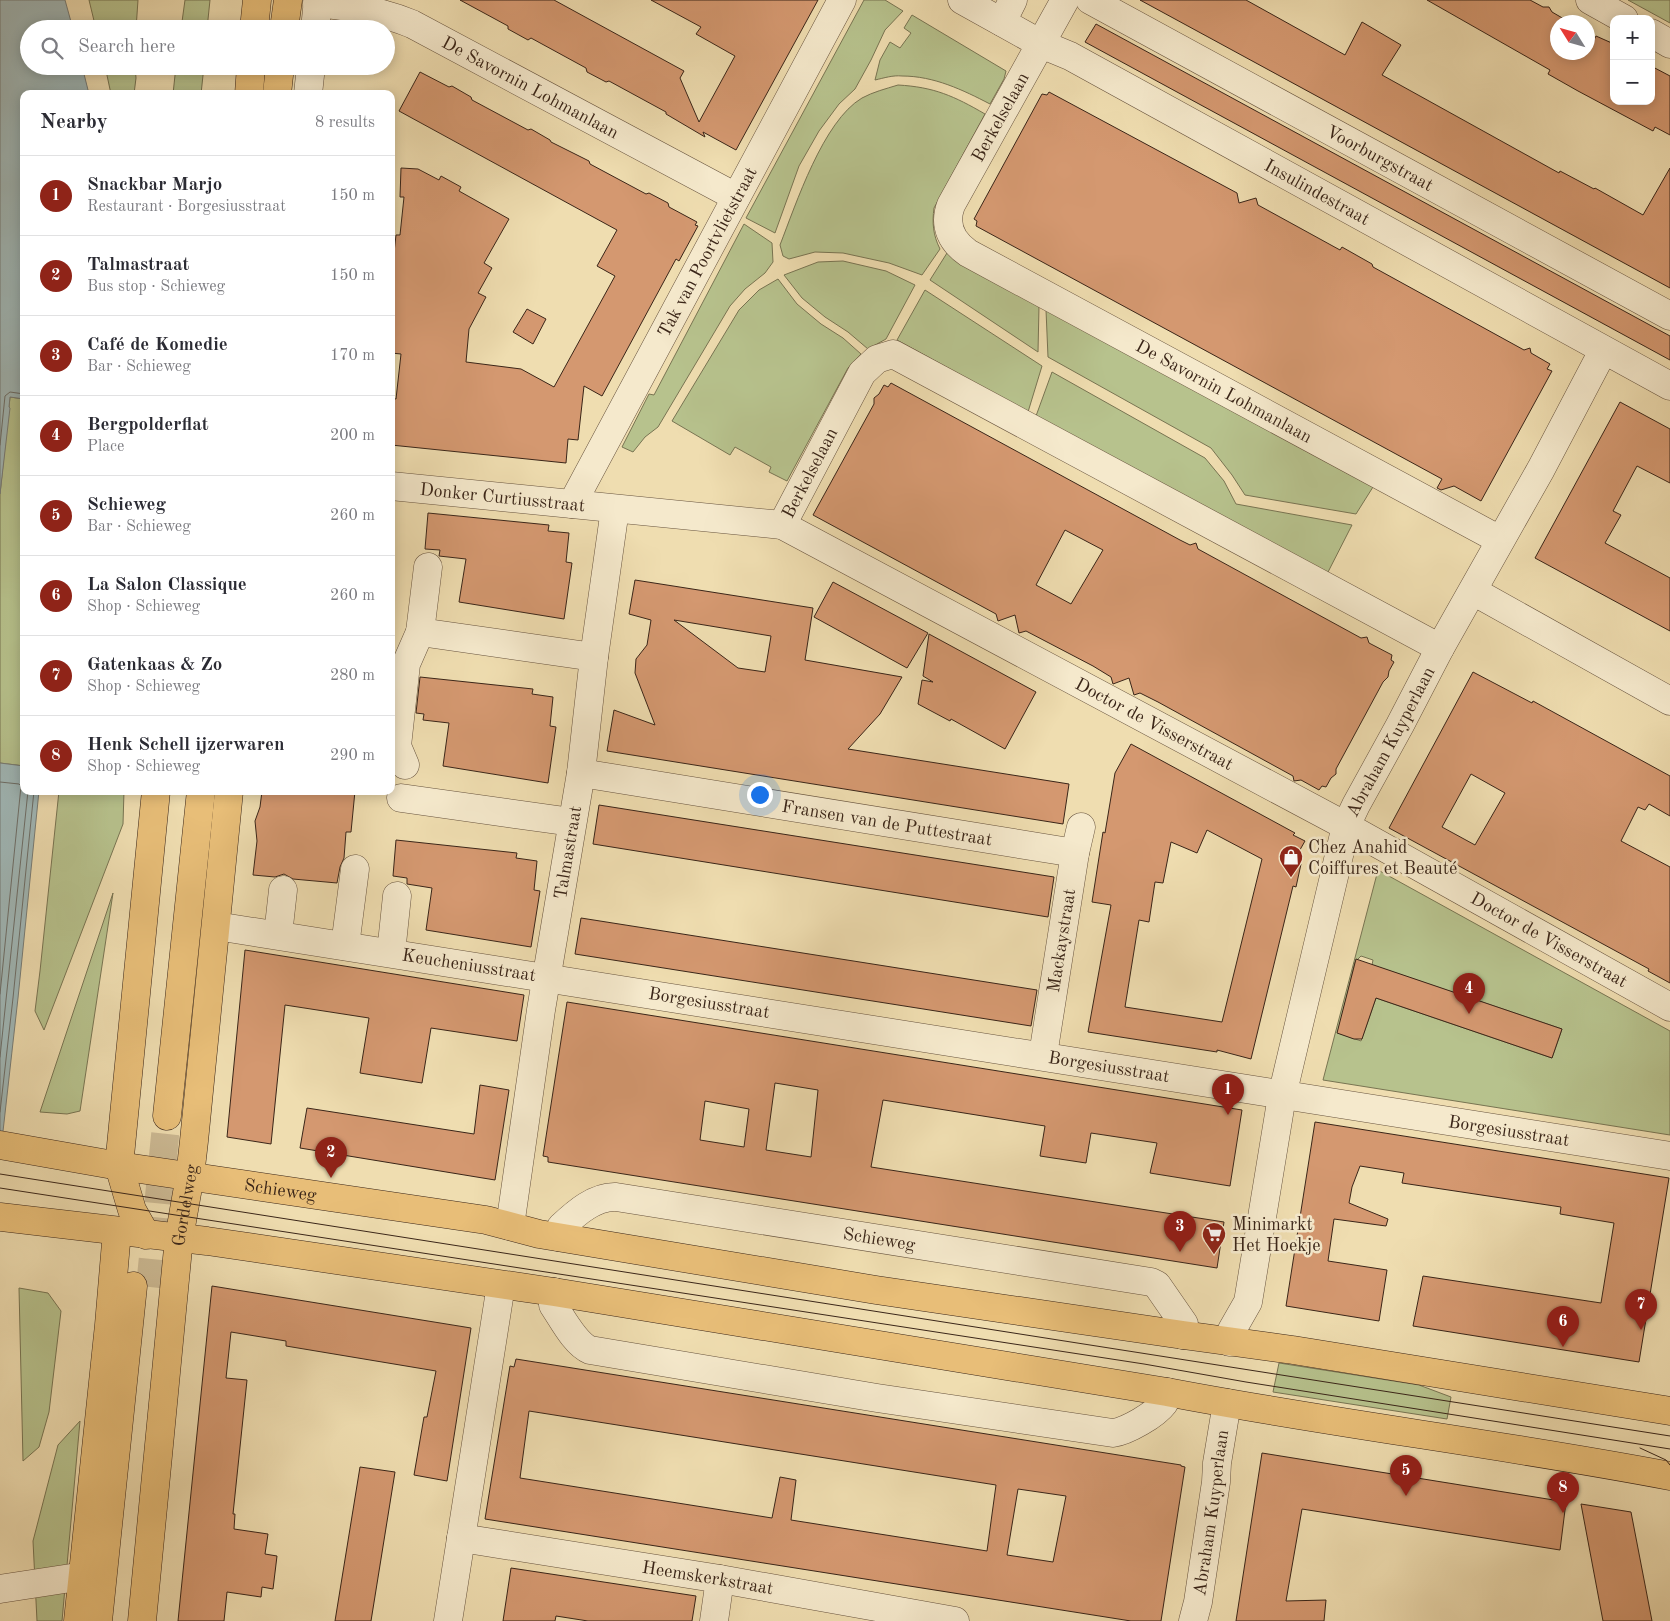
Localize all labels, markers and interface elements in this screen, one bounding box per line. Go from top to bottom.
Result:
north arrow [1550,15,1595,60]
map controls [1610,15,1655,105]
button: + [1610,15,1655,60]
search box [20,20,395,75]
icon: search [38,34,66,62]
street label: De Savornin Lohmanlaan [439,34,622,143]
text: Search here [78,38,175,57]
button: − [1610,60,1655,105]
street label: Berkelselaan [969,70,1033,165]
text: Nearby [40,112,108,133]
text: 8 results [315,115,375,131]
street label: Voorburgstraat [1323,122,1436,195]
street label: Insulindestraat [1261,157,1372,229]
street label: Tak van Poortvlietstraat [655,164,761,341]
text: Snackbar Marjo [87,176,222,195]
text: 1 [51,188,61,204]
text: 150 m [330,188,375,204]
text: Restaurant · Borgesiusstraat [87,199,286,215]
text: Talmastraat [87,256,190,275]
text: 2 [51,268,61,284]
text: 150 m [330,268,375,284]
text: Bus stop · Schieweg [87,279,225,295]
text: Café de Komedie [87,336,228,355]
street label: De Savornin Lohmanlaan [1132,337,1315,447]
text: 3 [51,348,61,364]
text: 170 m [330,348,375,364]
text: Bar · Schieweg [87,359,191,375]
text: Bergpolderflat [87,416,209,435]
street label: Berkelselaan [779,425,842,521]
text: 4 [51,428,61,444]
text: 200 m [330,428,375,444]
text: Place [87,439,124,455]
street label: Donker Curtiusstraat [419,481,586,515]
text: Schieweg [87,496,166,515]
text: 5 [51,508,61,524]
text: 260 m [330,508,375,524]
text: Bar · Schieweg [87,519,191,535]
text: La Salon Classique [87,576,247,595]
text: 6 [51,588,61,604]
text: 260 m [330,588,375,604]
text: Shop · Schieweg [87,599,200,615]
text: Gatenkaas & Zo [87,656,222,675]
street label: Abraham Kuyperlaan [1344,664,1439,820]
text: 7 [51,668,61,684]
text: 280 m [330,668,375,684]
street label: Doctor de Visserstraat [1072,675,1236,774]
text: Shop · Schieweg [87,679,200,695]
text: Henk Schell ijzerwaren [87,736,285,755]
text: 8 [51,748,61,764]
text: 290 m [330,748,375,764]
text: Shop · Schieweg [87,759,200,775]
your location [747,782,773,808]
street label: Fransen van de Puttestraat [780,798,993,849]
street label: Talmastraat [552,804,585,901]
place label: Chez Anahid Coiffures et Beauté [1308,839,1457,878]
shop icon: Chez Anahid Coiffures et Beauté [1278,844,1304,878]
street label: Mackaystraat [1045,887,1079,994]
street label: Doctor de Visserstraat [1467,890,1630,991]
street label: Keucheniusstraat [401,947,537,985]
pin: 4 [1453,973,1485,1014]
street label: Borgesiusstraat [647,985,771,1022]
street label: Borgesiusstraat [1047,1049,1171,1086]
pin: 1 [1212,1074,1244,1115]
street label: Borgesiusstraat [1447,1113,1571,1150]
pin: 2 [315,1137,347,1178]
street label: Gordelweg [170,1163,201,1247]
street label: Schieweg [243,1177,318,1205]
pin: 3 [1164,1211,1196,1252]
place label: Minimarkt Het Hoekje [1232,1216,1321,1255]
supermarket icon: Minimarkt Het Hoekje [1201,1221,1227,1255]
street label: Schieweg [842,1225,917,1254]
pin: 7 [1625,1289,1657,1330]
pin: 6 [1547,1306,1579,1347]
street label: Abraham Kuyperlaan [1191,1428,1232,1597]
pin: 5 [1390,1455,1422,1496]
pin: 8 [1547,1472,1579,1513]
street label: Heemskerkstraat [641,1559,775,1598]

